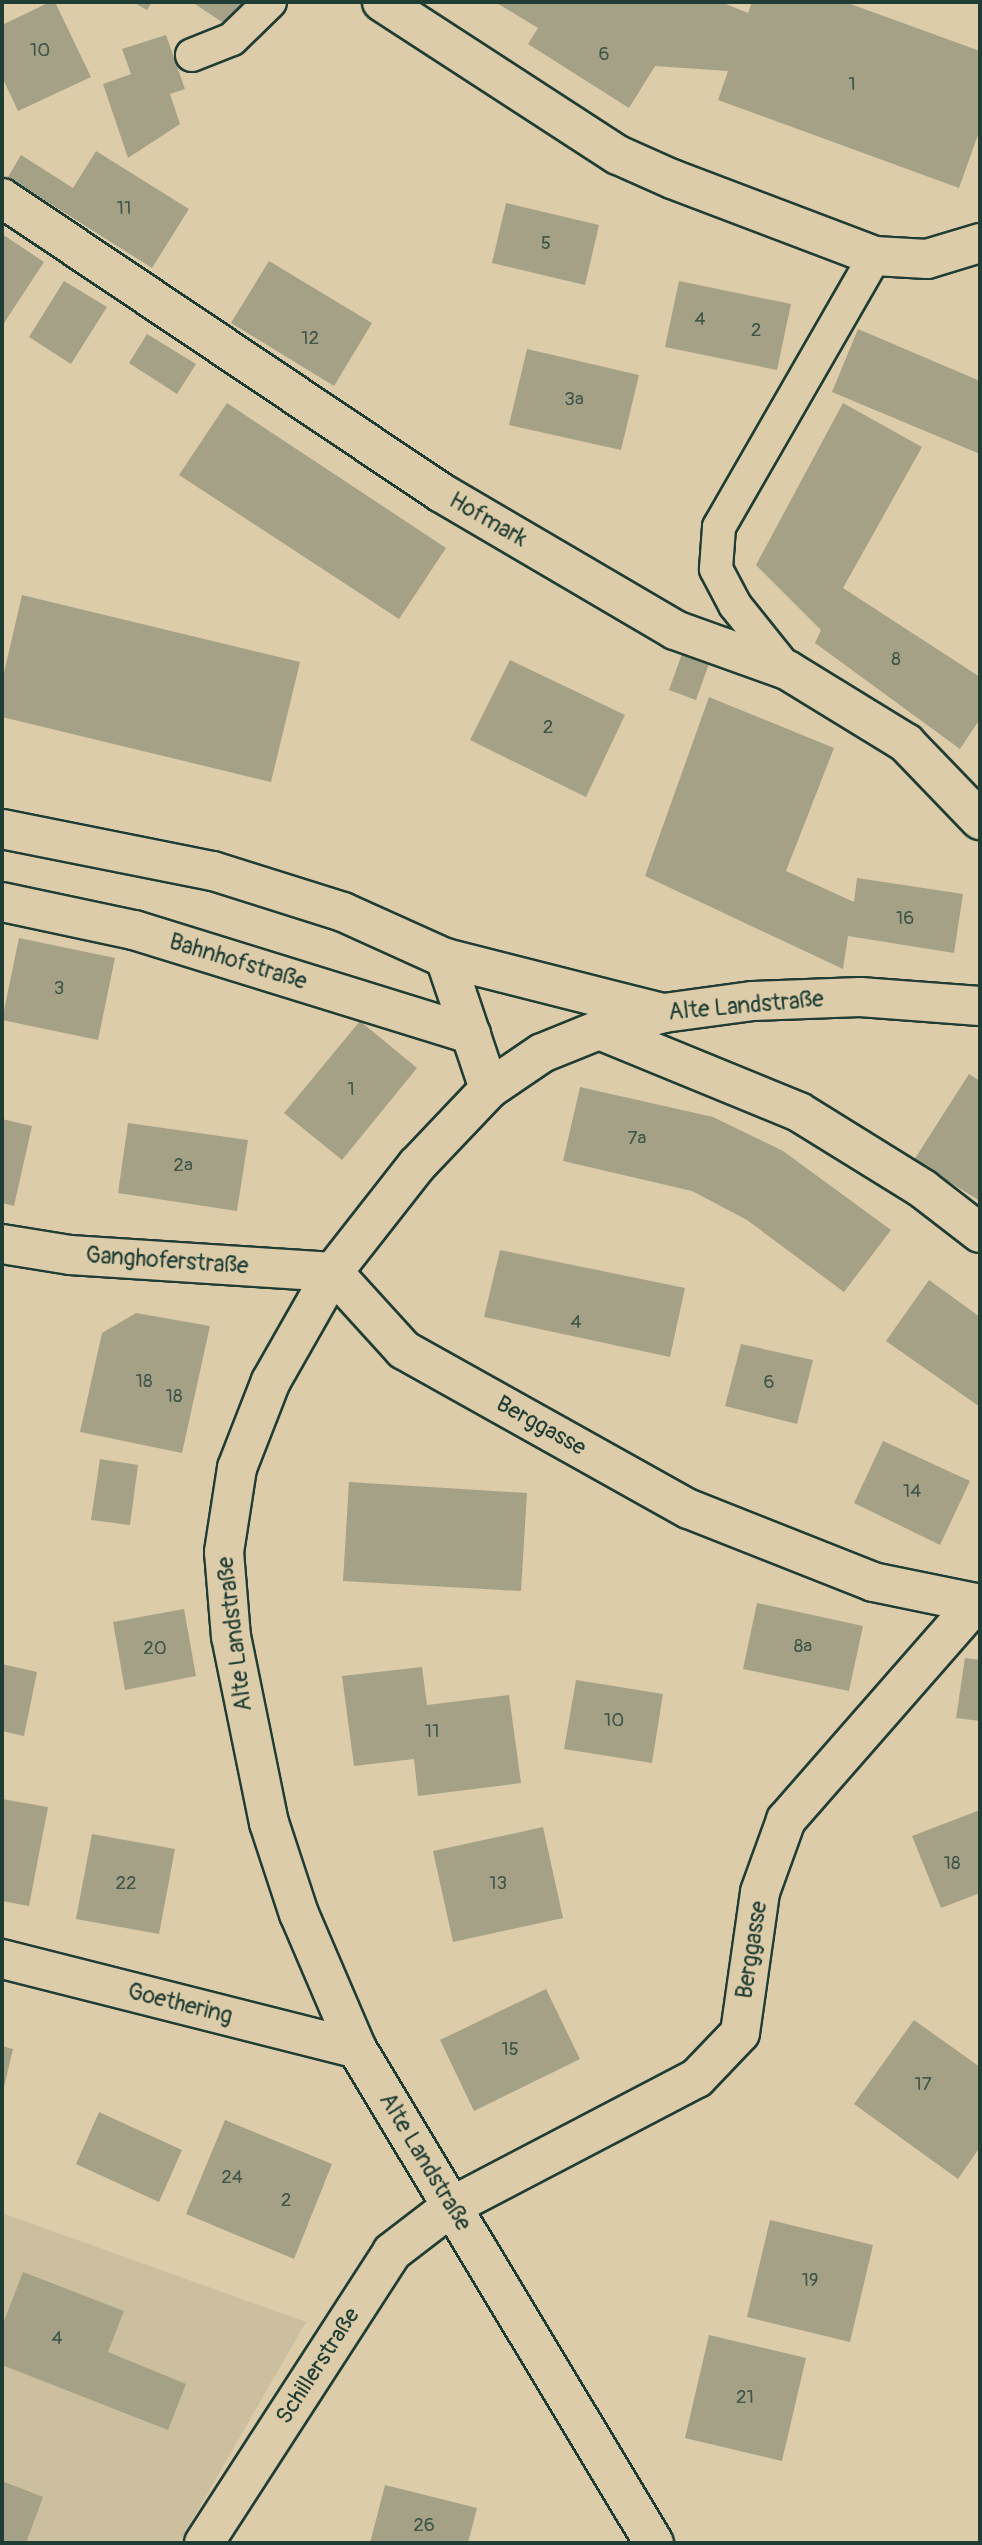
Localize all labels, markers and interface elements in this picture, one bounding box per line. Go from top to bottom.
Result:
house number: 10 [30,40,50,62]
house number: 6 [598,44,610,66]
house number: 1 [848,74,856,96]
house number: 11 [117,198,131,220]
house number: 5 [541,233,551,255]
house number: 4 [694,309,706,331]
house number: 2 [751,320,761,342]
house number: 12 [301,328,319,350]
house number: 3a [564,389,584,411]
street label: Hofmark [444,487,532,553]
house number: 8 [891,649,901,671]
house number: 2 [543,717,553,739]
house number: 16 [896,908,914,930]
street label: Bahnhofstraße [166,928,310,996]
house number: 3 [54,978,64,1000]
street label: Alte Landstraße [667,985,825,1027]
house number: 1 [347,1079,355,1101]
house number: 7a [628,1128,646,1150]
house number: 2a [173,1155,193,1177]
street label: Ganghoferstraße [85,1242,249,1280]
house number: 4 [570,1312,582,1334]
house number: 18 [135,1371,153,1393]
house number: 6 [763,1372,775,1394]
house number: 18 [165,1386,183,1408]
street label: Berggasse [491,1390,591,1462]
house number: 14 [903,1481,921,1503]
street label: Alte Landstraße [212,1555,258,1713]
house number: 8a [794,1636,812,1658]
house number: 20 [143,1638,167,1660]
house number: 10 [604,1710,624,1732]
house number: 11 [425,1721,439,1743]
house number: 18 [943,1853,961,1875]
house number: 22 [115,1873,137,1895]
house number: 13 [489,1873,507,1895]
street label: Berggasse [731,1899,773,2001]
street label: Goethering [125,1978,235,2030]
house number: 15 [501,2039,519,2061]
house number: 17 [914,2074,932,2096]
street label: Alte Landstraße [373,2088,477,2236]
house number: 24 [221,2167,243,2189]
house number: 2 [281,2190,291,2212]
house number: 19 [801,2270,819,2292]
street label: Schillerstraße [270,2303,366,2429]
house number: 4 [51,2328,63,2350]
house number: 21 [736,2387,754,2409]
house number: 26 [413,2515,435,2537]

